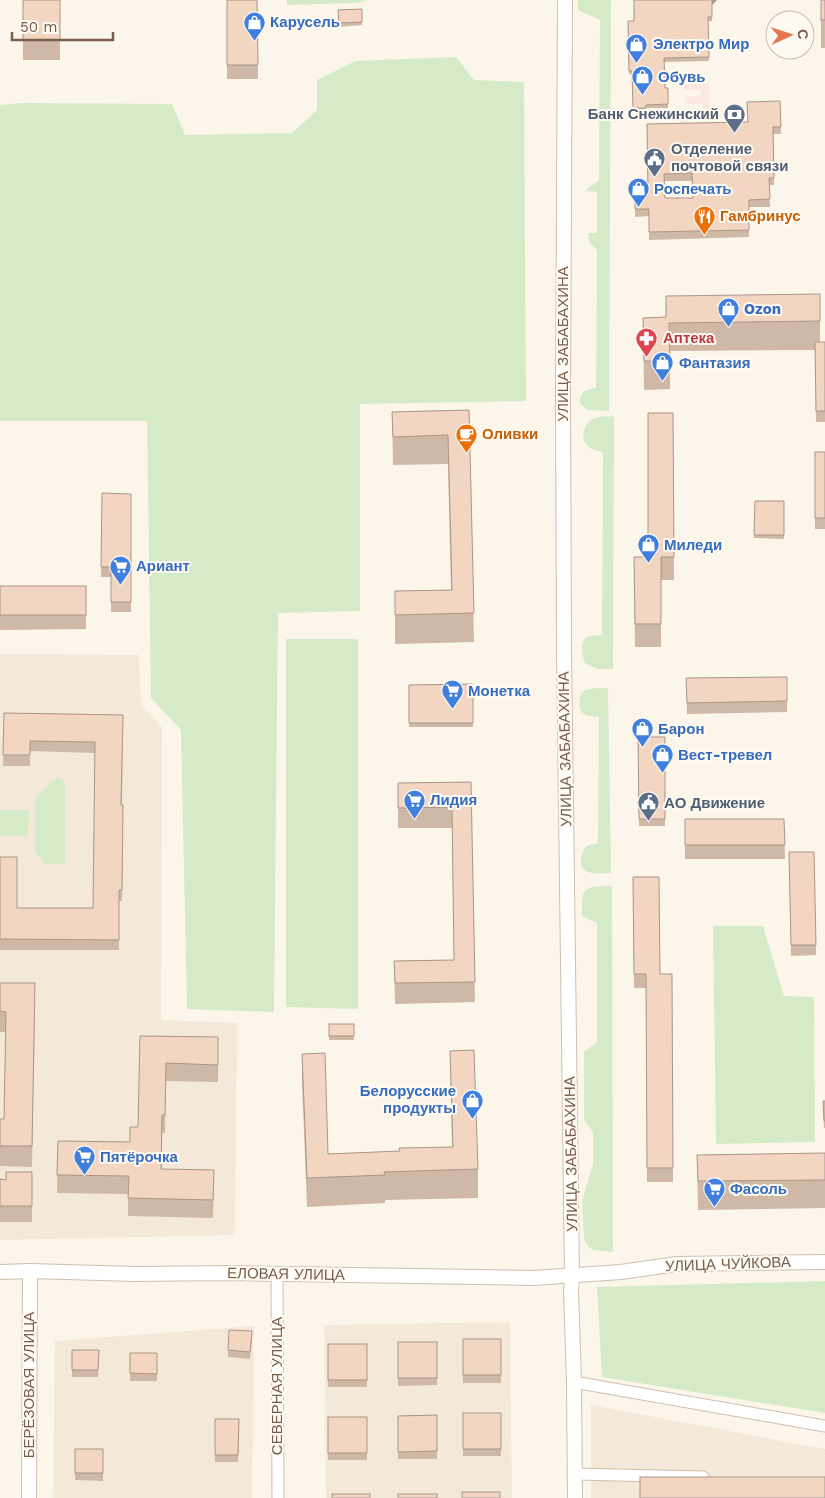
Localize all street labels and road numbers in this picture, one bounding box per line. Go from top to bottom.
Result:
street label: УЛИЦА ЗАБАБАХИНА [554,266,572,422]
street label: УЛИЦА ЗАБАБАХИНА [555,671,575,827]
street label: УЛИЦА ЗАБАБАХИНА [561,1076,581,1232]
street label: УЛИЦА ЧУЙКОВА [665,1253,791,1275]
street label: ЕЛОВАЯ УЛИЦА [227,1264,345,1284]
street label: БЕРЁЗОВАЯ УЛИЦА [20,1312,38,1458]
street label: СЕВЕРНАЯ УЛИЦА [268,1317,286,1455]

